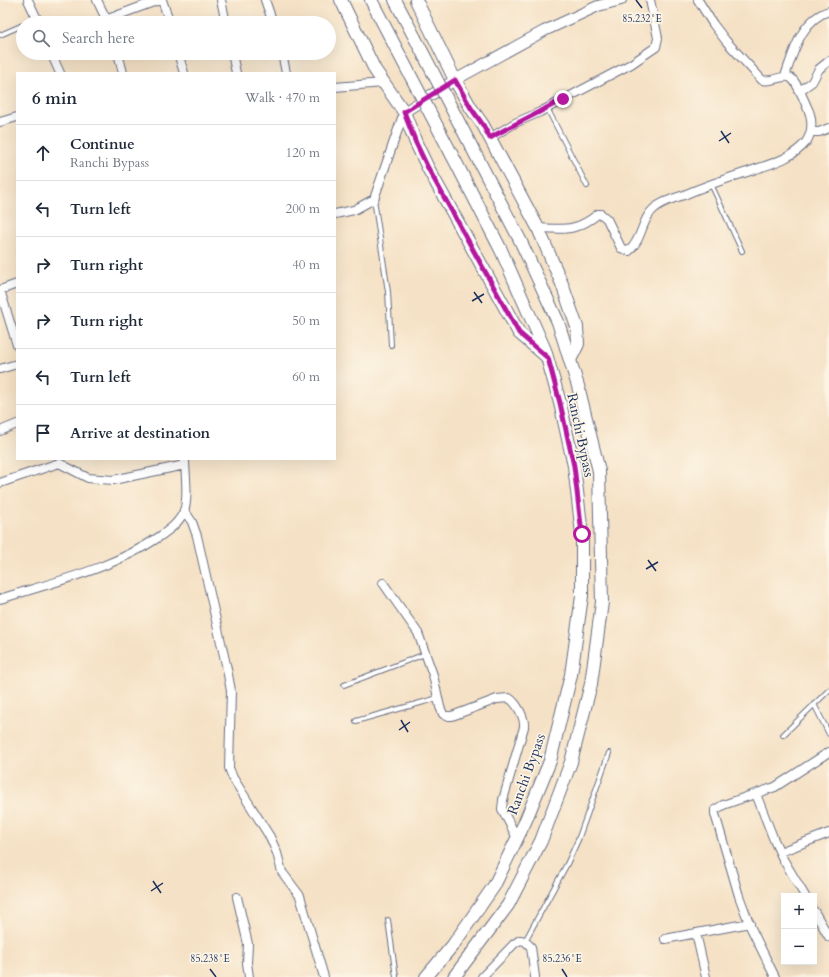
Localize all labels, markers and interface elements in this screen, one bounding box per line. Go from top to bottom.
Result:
text: 85.232°E [622,12,662,26]
search box [16,16,336,60]
icon: search [30,27,52,49]
text: Search here [62,28,135,48]
text: 6 min [32,87,77,110]
text: Walk · 470 m [245,89,320,107]
route end [554,90,572,108]
text: Continue [70,134,135,154]
icon: ahead [32,142,54,164]
text: 120 m [286,144,320,162]
text: Ranchi Bypass [70,154,149,172]
icon: left [32,198,54,220]
text: Turn left [70,199,131,219]
text: 200 m [286,200,320,218]
icon: right [32,254,54,276]
text: Turn right [70,255,143,275]
text: 40 m [292,256,320,274]
icon: right [32,310,54,332]
text: Turn right [70,311,143,331]
text: 50 m [292,312,320,330]
icon: left [32,366,54,388]
text: Turn left [70,367,131,387]
text: 60 m [292,368,320,386]
street label: Ranchi Bypass [562,391,599,479]
icon: arrive [32,422,54,444]
text: Arrive at destination [70,423,210,443]
route start [573,525,591,543]
street label: Ranchi Bypass [503,731,550,817]
map controls [781,893,817,965]
button: + [781,893,817,929]
button: − [781,929,817,965]
text: 85.238°E [190,952,230,966]
text: 85.236°E [542,952,582,966]

